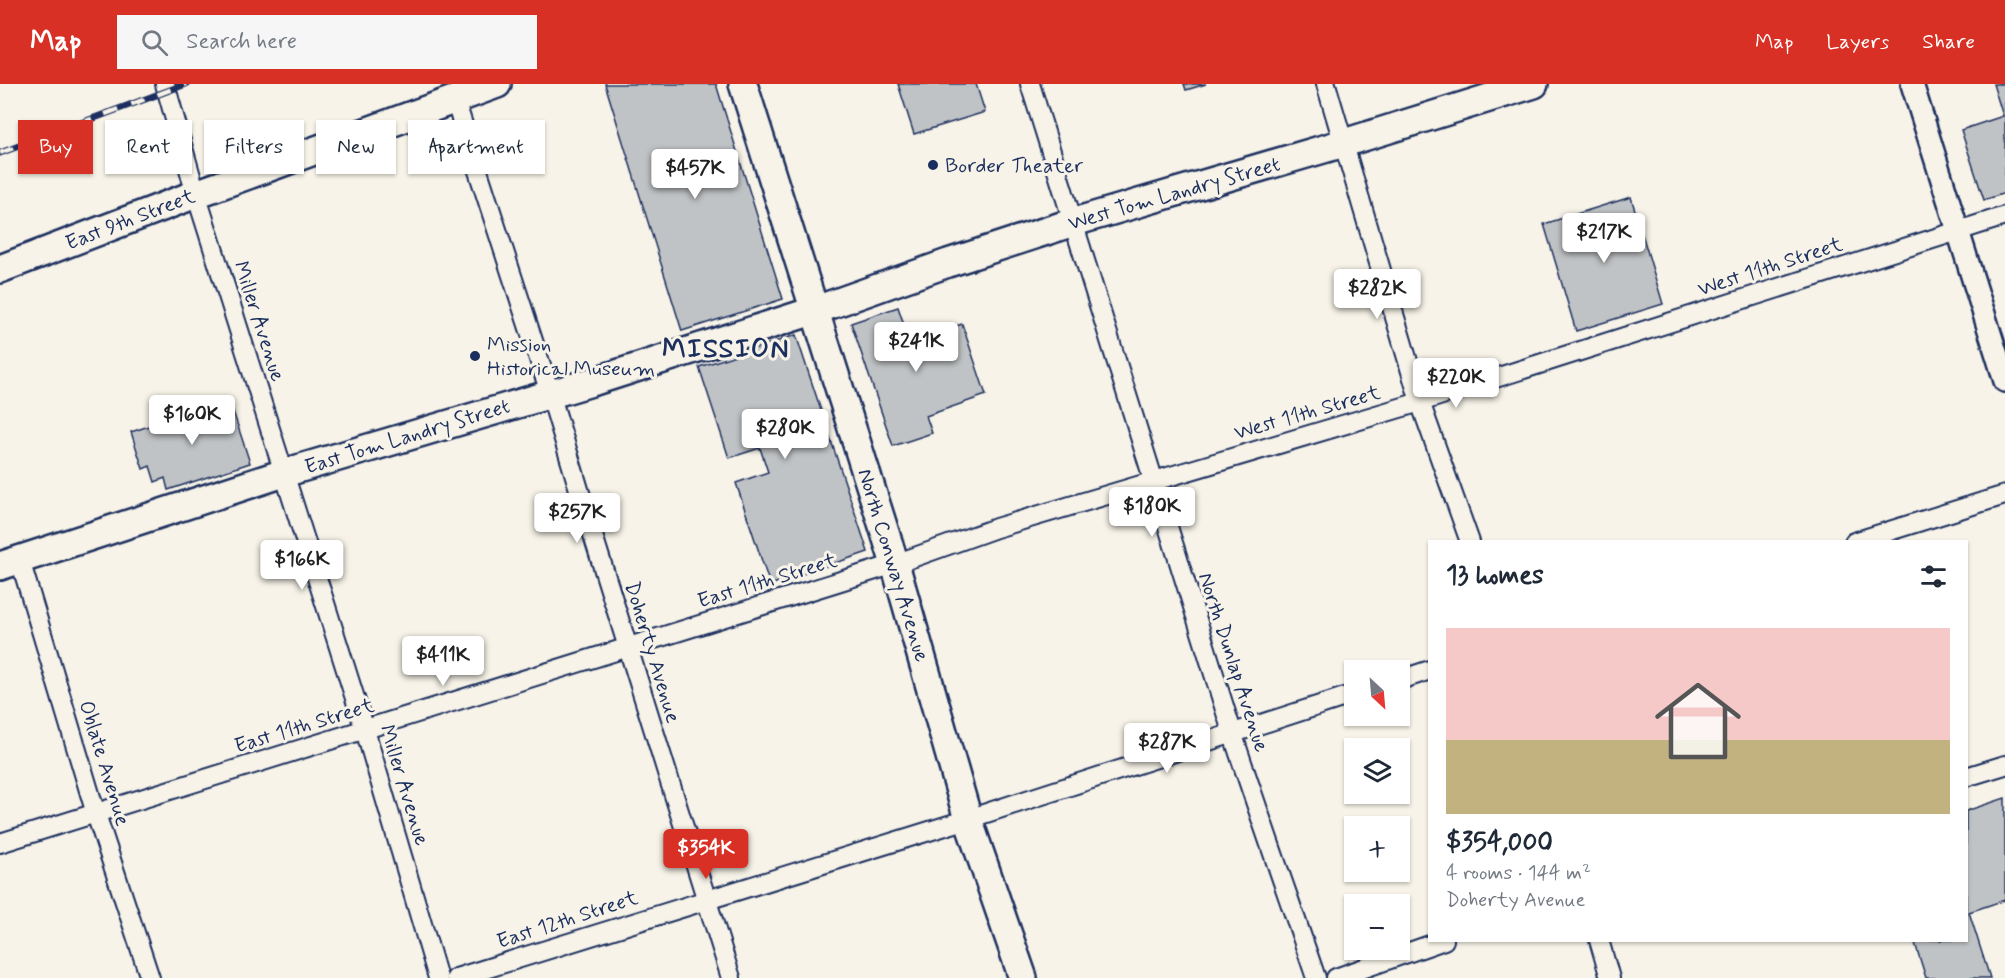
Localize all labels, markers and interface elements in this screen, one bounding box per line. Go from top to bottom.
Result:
search box [117,15,537,69]
text: Map [30,24,81,61]
icon: search [138,26,171,59]
text: Search here [186,28,297,56]
text: Map [1755,28,1793,56]
text: Layers [1826,28,1889,56]
text: Share [1922,28,1975,56]
chip: Buy [18,120,93,174]
chip: Rent [105,120,192,174]
chip: Filters [204,120,304,174]
chip: New [316,120,396,174]
chip: Apartment [408,120,545,174]
pin: $457K [653,149,737,200]
street label: West Tom Landry Street [1065,150,1284,238]
place label: Border Theater [945,152,1083,180]
text: $457K [665,155,725,182]
marker: Border Theater [926,158,940,172]
street label: East 9th Street [62,182,200,257]
pin: $217K [1562,213,1646,264]
text: $217K [1576,219,1632,246]
street label: West 11th Street [1694,230,1847,304]
street label: Miller Avenue [226,258,292,385]
pin: $282K [1335,269,1419,320]
text: $282K [1348,275,1406,302]
pin: $241K [874,322,958,373]
text: $241K [888,328,944,355]
place label: Mission Historical Museum [487,331,655,383]
district label: MISSION [662,332,790,367]
marker: Mission Historical Museum [468,349,482,363]
pin: $220K [1414,358,1498,409]
text: $220K [1427,364,1485,391]
street label: West 11th Street [1231,379,1384,447]
street label: East Tom Landry Street [301,392,513,482]
pin: $160K [150,395,234,446]
text: $160K [163,401,221,428]
pin: $280K [743,409,827,460]
text: $280K [756,415,814,442]
street label: North Conway Avenue [850,465,936,665]
pin: $180K [1110,487,1194,538]
pin: $257K [535,493,619,544]
text: $180K [1123,493,1181,520]
text: $257K [548,499,606,526]
pin: $166K [260,540,344,591]
text: $166K [274,546,330,573]
street label: East 11th Street [694,546,841,615]
text: 13 homes [1446,559,1544,593]
icon: filters [1917,560,1950,593]
street label: North Dunlap Avenue [1191,569,1275,756]
street label: Doherty Avenue [617,578,687,726]
pin: $411K [401,636,485,687]
text: $411K [416,642,470,669]
north arrow [1344,660,1410,726]
map controls [1344,660,1410,960]
icon: home [1644,667,1752,775]
street label: East 11th Street [231,691,378,760]
street label: Oblate Avenue [72,697,136,830]
street label: Miller Avenue [372,721,436,849]
pin: $287K [1125,723,1209,774]
text: $287K [1138,729,1196,756]
button: layers [1344,738,1410,804]
button: + [1344,816,1410,882]
text: $354,000 [1446,826,1553,860]
pin: $354K [664,829,748,880]
text: $354K [677,835,735,862]
text: 4 rooms · 144 m² [1446,860,1591,887]
street label: East 12th Street [493,884,642,956]
text: Doherty Avenue [1446,887,1585,914]
button: − [1344,894,1410,960]

